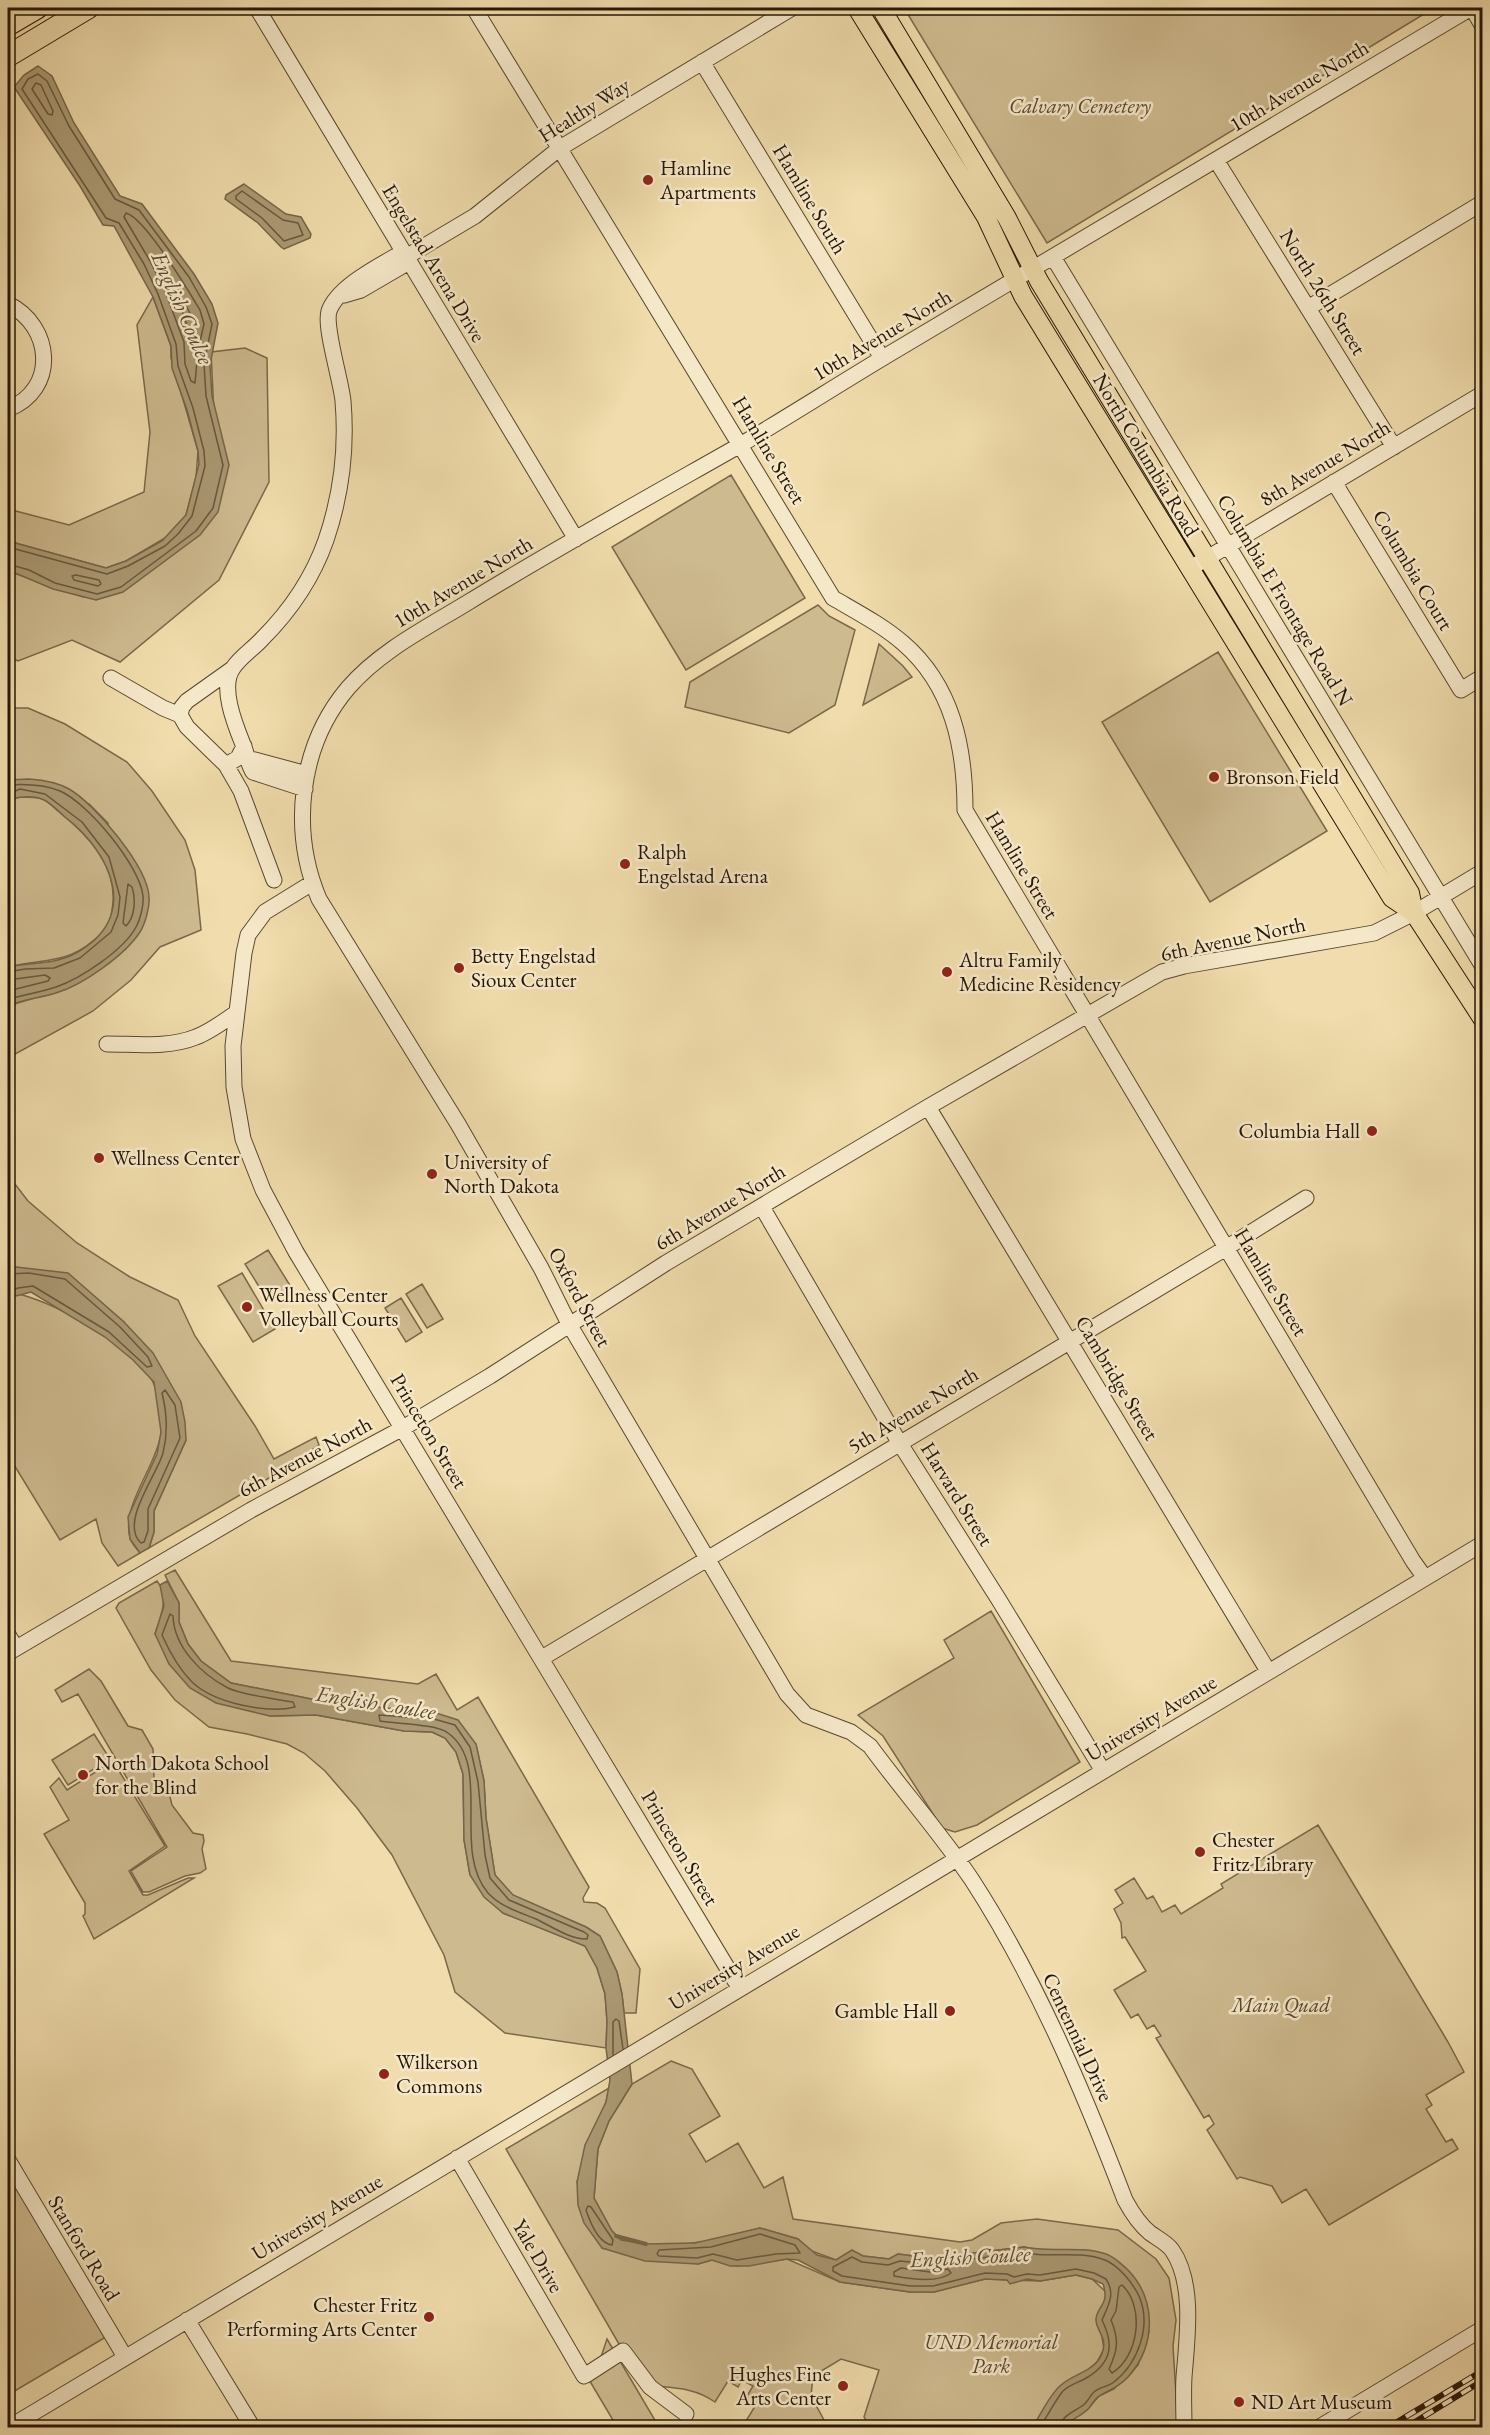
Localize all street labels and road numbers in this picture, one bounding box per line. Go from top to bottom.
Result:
street label: 10th Avenue North [1224,33,1373,138]
street label: Healthy Way [533,70,635,148]
street label: Hamline South [767,139,854,259]
street label: Engelstad Arena Drive [376,179,492,347]
street label: North 26th Street [1274,224,1373,360]
street label: 10th Avenue North [807,282,956,387]
street label: North Columbia Road [1087,368,1206,542]
street label: Hamline Street [727,391,813,509]
street label: 8th Avenue North [1255,413,1395,512]
street label: Columbia E Frontage Road N [1211,489,1360,711]
street label: Columbia Court [1367,505,1460,635]
street label: 10th Avenue North [388,529,537,634]
street label: Hamline Street [980,806,1066,924]
street label: 6th Avenue North [1158,910,1308,967]
street label: 6th Avenue North [650,1157,790,1256]
street label: Hamline Street [1229,1223,1315,1341]
street label: Oxford Street [543,1242,618,1352]
street label: Cambridge Street [1070,1310,1165,1445]
street label: 5th Avenue North [843,1360,983,1459]
street label: Princeton Street [384,1368,475,1494]
street label: 6th Avenue North [233,1410,376,1503]
street label: Harvard Street [915,1437,1000,1551]
street label: University Avenue [1080,1668,1221,1767]
street label: Princeton Street [635,1785,726,1911]
street label: University Avenue [663,1917,804,2016]
street label: Centennial Drive [1037,1968,1120,2105]
street label: University Avenue [246,2167,387,2266]
street label: Stanford Road [42,2190,127,2306]
street label: Yale Drive [507,2214,570,2297]

